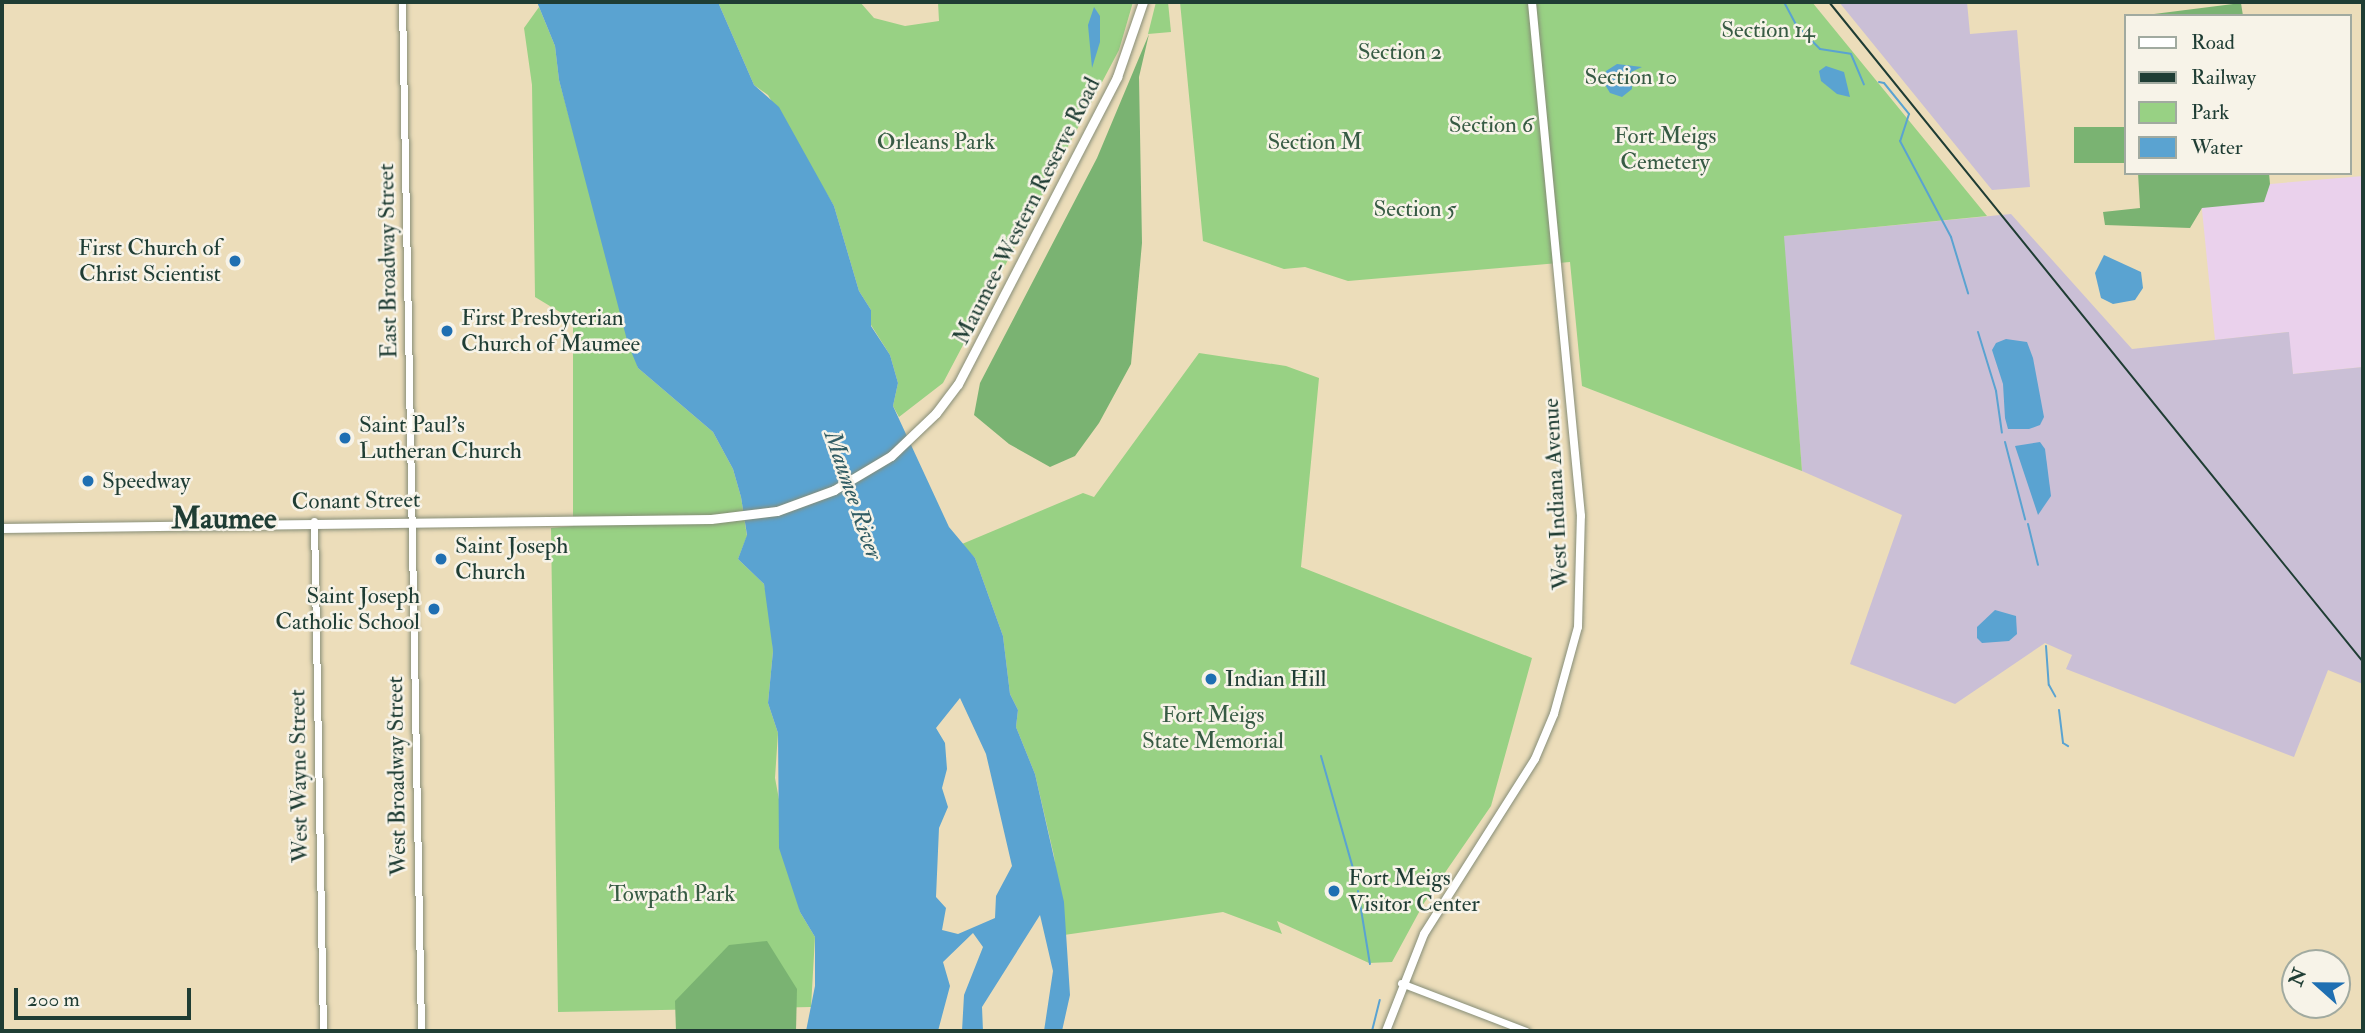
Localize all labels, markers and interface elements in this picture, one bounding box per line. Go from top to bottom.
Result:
legend [2124,14,2351,175]
park label: Section 14 [1721,16,1815,44]
text: Road [2191,29,2235,56]
park label: Section 2 [1358,38,1442,66]
park label: Section 10 [1585,63,1677,91]
text: Railway [2191,64,2256,91]
street label: Maumee-Western Reserve Road [948,73,1106,349]
text: Park [2191,99,2229,126]
park label: Section 6 [1449,111,1533,139]
park label: Fort Meigs Cemetery [1614,122,1716,176]
park label: Orleans Park [877,128,995,156]
park label: Section M [1267,128,1363,156]
text: Water [2191,134,2243,161]
street label: East Broadway Street [372,163,404,359]
park label: Section 5 [1373,195,1457,223]
place label: First Church of Christ Scientist [78,234,221,288]
marker: First Church of Christ Scientist [227,253,243,269]
place label: First Presbyterian Church of Maumee [461,304,640,358]
marker: First Presbyterian Church of Maumee [439,323,455,339]
street label: West Indiana Avenue [1537,397,1575,591]
place label: Saint Paul's Lutheran Church [359,411,522,465]
water label: Maumee River [817,427,889,563]
marker: Saint Paul's Lutheran Church [337,430,353,446]
place label: Speedway [102,467,190,495]
marker: Speedway [80,473,96,489]
street label: Conant Street [291,486,421,516]
district label: Maumee [172,501,276,537]
place label: Saint Joseph Church [455,532,568,586]
marker: Saint Joseph Church [433,551,449,567]
place label: Saint Joseph Catholic School [275,582,420,636]
marker: Saint Joseph Catholic School [426,601,442,617]
place label: Indian Hill [1225,665,1326,693]
marker: Indian Hill [1203,671,1219,687]
street label: West Broadway Street [381,676,413,876]
street label: West Wayne Street [284,689,314,863]
park label: Fort Meigs State Memorial [1142,701,1284,755]
place label: Fort Meigs Visitor Center [1348,864,1480,918]
park label: Towpath Park [609,880,735,908]
marker: Fort Meigs Visitor Center [1326,883,1342,899]
north arrow [2281,949,2351,1019]
text: N [2284,965,2313,989]
scale bar [18,974,194,1018]
text: 200 m [27,986,80,1013]

